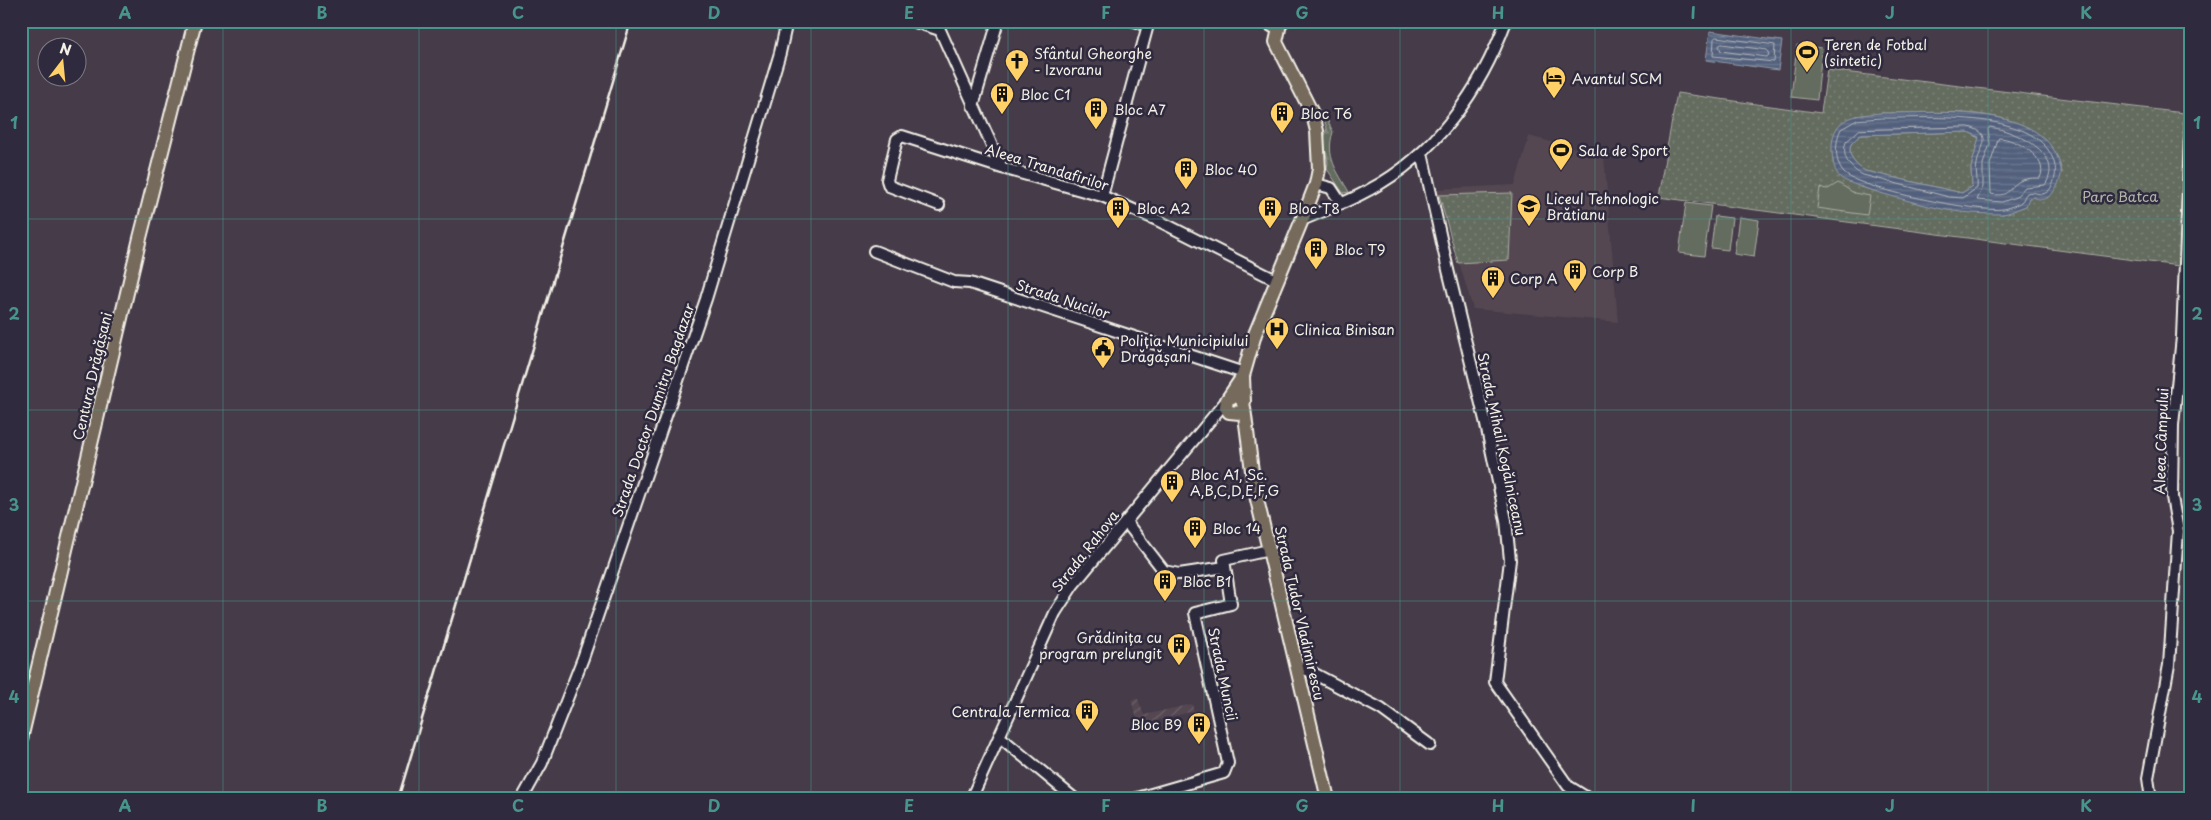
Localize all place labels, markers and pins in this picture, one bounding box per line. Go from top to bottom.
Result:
place label: Teren de Fotbal (sintetic) [1824,34,1927,71]
sports icon: Teren de Fotbal (sintetic) [1794,39,1820,73]
place label: Sfântul Gheorghe - Izvoranu [1034,43,1152,80]
church icon: Sfântul Gheorghe - Izvoranu [1004,48,1030,82]
hotel icon: Avantul SCM [1541,65,1567,99]
place label: Avantul SCM [1572,68,1662,89]
building icon: Bloc C1 [989,81,1015,115]
place label: Bloc C1 [1020,84,1070,105]
building icon: Bloc A7 [1083,96,1109,130]
place label: Bloc A7 [1114,99,1166,120]
building icon: Bloc T6 [1269,100,1295,134]
place label: Bloc T6 [1300,103,1352,124]
sports icon: Sala de Sport [1548,137,1574,171]
place label: Sala de Sport [1578,140,1668,161]
building icon: Bloc 40 [1173,156,1199,190]
place label: Bloc 40 [1204,159,1257,180]
place label: Liceul Tehnologic Brătianu [1546,188,1659,225]
school or university icon: Liceul Tehnologic Brătianu [1516,193,1542,227]
building icon: Bloc A2 [1105,195,1131,229]
building icon: Bloc T8 [1257,195,1283,229]
place label: Bloc A2 [1136,198,1190,219]
place label: Bloc T8 [1288,198,1340,219]
building icon: Bloc T9 [1303,236,1329,270]
place label: Bloc T9 [1334,239,1386,260]
building icon: Corp B [1562,258,1588,292]
place label: Corp B [1592,261,1638,282]
building icon: Corp A [1480,265,1506,299]
place label: Corp A [1510,268,1558,289]
hospital icon: Clinica Binisan [1264,316,1290,350]
place label: Clinica Binisan [1294,319,1395,340]
place label: Poliția Municipiului Drăgășani [1120,330,1248,367]
public building icon: Poliția Municipiului Drăgășani [1090,335,1116,369]
place label: Bloc A1, Sc. A,B,C,D,E,F,G [1190,464,1279,501]
building icon: Bloc A1, Sc. A,B,C,D,E,F,G [1159,469,1185,503]
building icon: Bloc 14 [1182,515,1208,549]
place label: Bloc 14 [1212,518,1261,539]
building icon: Bloc B1 [1152,568,1178,602]
place label: Bloc B1 [1182,571,1231,592]
place label: Grădinița cu program prelungit [1039,627,1162,664]
building icon: Grădinița cu program prelungit [1166,632,1192,666]
building icon: Centrala Termica [1074,698,1100,732]
place label: Centrala Termica [951,701,1070,722]
building icon: Bloc B9 [1186,711,1212,745]
place label: Bloc B9 [1130,714,1182,735]

